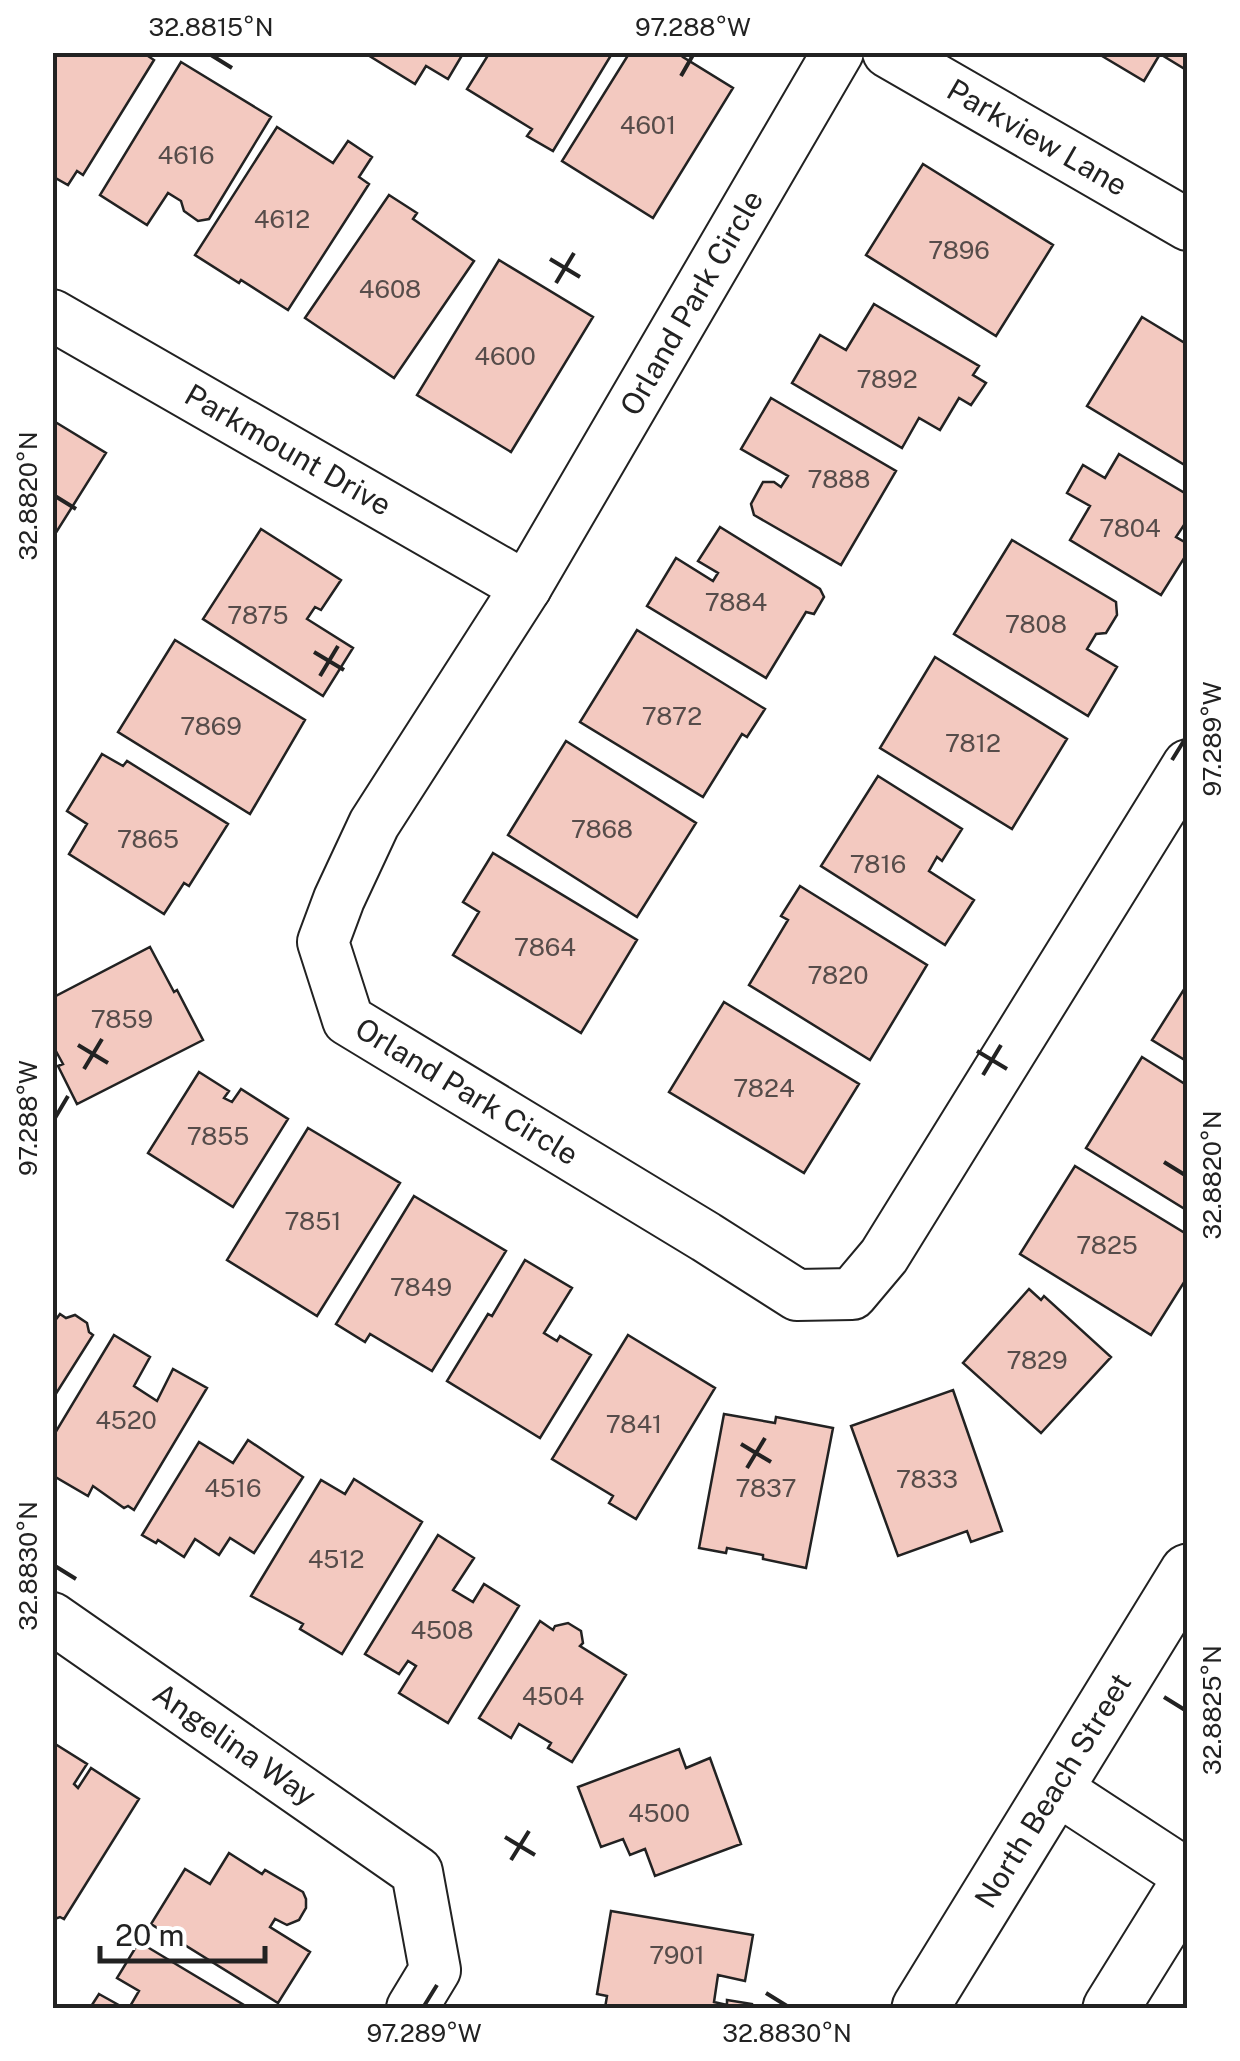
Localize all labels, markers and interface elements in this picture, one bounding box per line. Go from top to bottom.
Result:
text: 32.8815°N [148,12,274,42]
text: 97.288°W [635,12,751,42]
street label: Parkview Lane [941,71,1134,203]
house number: 4601 [620,110,676,140]
house number: 4616 [157,140,215,170]
street label: Orland Park Circle [612,183,770,422]
house number: 4612 [254,204,310,234]
house number: 7896 [928,235,990,265]
house number: 4608 [359,274,421,304]
house number: 4600 [474,341,536,371]
house number: 7892 [856,364,918,394]
street label: Parkmount Drive [179,376,398,523]
text: 32.8820°N [13,431,43,561]
house number: 7888 [808,464,870,494]
house number: 7804 [1099,513,1161,543]
house number: 7884 [705,587,767,617]
house number: 7875 [227,600,289,630]
house number: 7808 [1005,609,1067,639]
text: 97.289°W [1197,681,1227,797]
house number: 7872 [642,701,702,731]
house number: 7869 [180,711,242,741]
house number: 7812 [945,728,1001,758]
house number: 7868 [571,814,633,844]
house number: 7865 [117,824,179,854]
house number: 7816 [850,849,906,879]
house number: 7864 [514,932,576,962]
house number: 7820 [808,960,868,990]
house number: 7859 [91,1004,153,1034]
street label: Orland Park Circle [349,1010,585,1172]
text: 97.288°W [13,1060,43,1176]
house number: 7824 [733,1073,795,1103]
text: 32.8820°N [1197,1110,1227,1240]
house number: 7855 [187,1121,249,1151]
house number: 7851 [285,1206,341,1236]
house number: 7825 [1076,1230,1138,1260]
house number: 7849 [390,1272,452,1302]
house number: 7829 [1006,1345,1068,1375]
house number: 4520 [95,1405,157,1435]
house number: 7841 [606,1409,662,1439]
house number: 7833 [896,1464,958,1494]
house number: 4516 [204,1473,262,1503]
house number: 7837 [736,1473,796,1503]
text: 32.8830°N [13,1501,43,1631]
house number: 4512 [308,1544,364,1574]
house number: 4508 [411,1615,473,1645]
text: 32.8825°N [1197,1645,1227,1775]
street label: North Beach Street [967,1666,1138,1914]
street label: Angelina Way [146,1675,323,1813]
house number: 4504 [522,1681,584,1711]
house number: 4500 [628,1798,690,1828]
scale bar [100,1901,265,1963]
text: 20 m [115,1917,184,1953]
house number: 7901 [649,1940,705,1970]
text: 97.289°W [366,2018,482,2048]
text: 32.8830°N [722,2018,852,2048]

